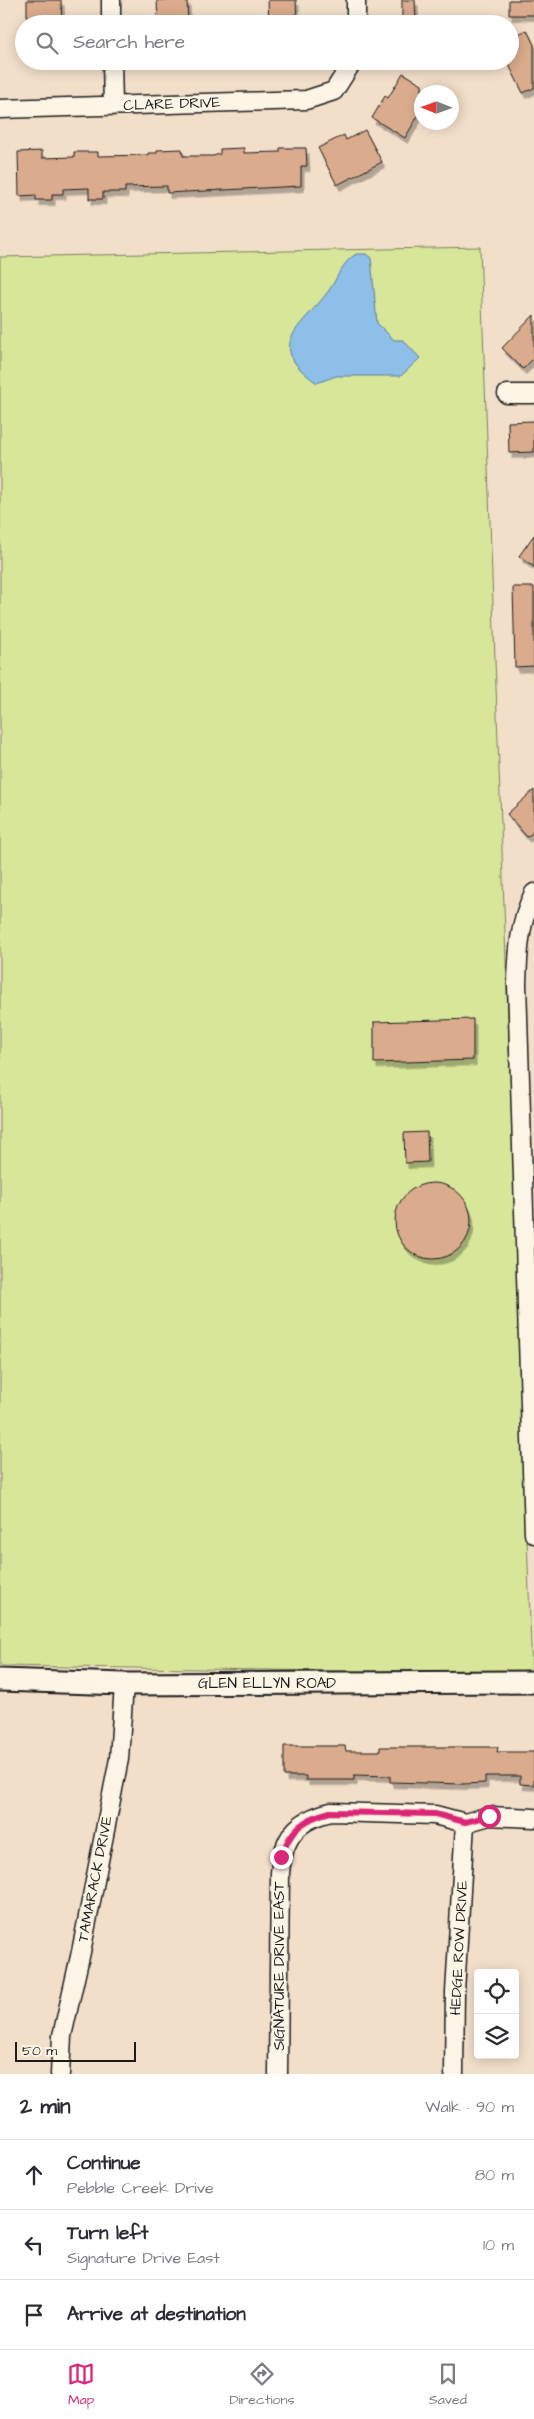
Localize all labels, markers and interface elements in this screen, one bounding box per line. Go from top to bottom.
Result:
search box [15,15,519,70]
icon: search [33,29,61,57]
text: Search here [73,29,185,56]
north arrow [414,85,459,130]
street label: CLARE DRIVE [123,92,221,116]
street label: GLEN ELLYN ROAD [198,1673,336,1694]
route start [478,1805,501,1828]
street label: TAMARACK DRIVE [72,1814,118,1944]
route end [270,1846,293,1869]
street label: HEDGE ROW DRIVE [445,1880,473,2016]
street label: SIGNATURE DRIVE EAST [269,1881,290,2051]
map controls [474,1969,519,2059]
button: locate [474,1969,519,2014]
button: layers [474,2014,519,2059]
scale bar [15,2039,136,2062]
text: 50 m [22,2041,57,2061]
text: 2 min [20,2092,70,2121]
text: Walk · 90 m [425,2096,514,2118]
text: Continue [67,2150,141,2177]
icon: ahead [20,2161,48,2189]
text: 80 m [475,2164,514,2186]
text: Pebble Creek Drive [67,2177,214,2199]
text: Turn left [67,2220,148,2247]
icon: left [20,2231,48,2259]
text: 10 m [483,2234,514,2256]
text: Signature Drive East [67,2247,220,2269]
icon: arrive [20,2301,48,2329]
text: Arrive at destination [67,2301,246,2328]
tab: Map [67,2360,95,2410]
tab: Directions [229,2360,294,2410]
tab: Saved [429,2360,467,2410]

